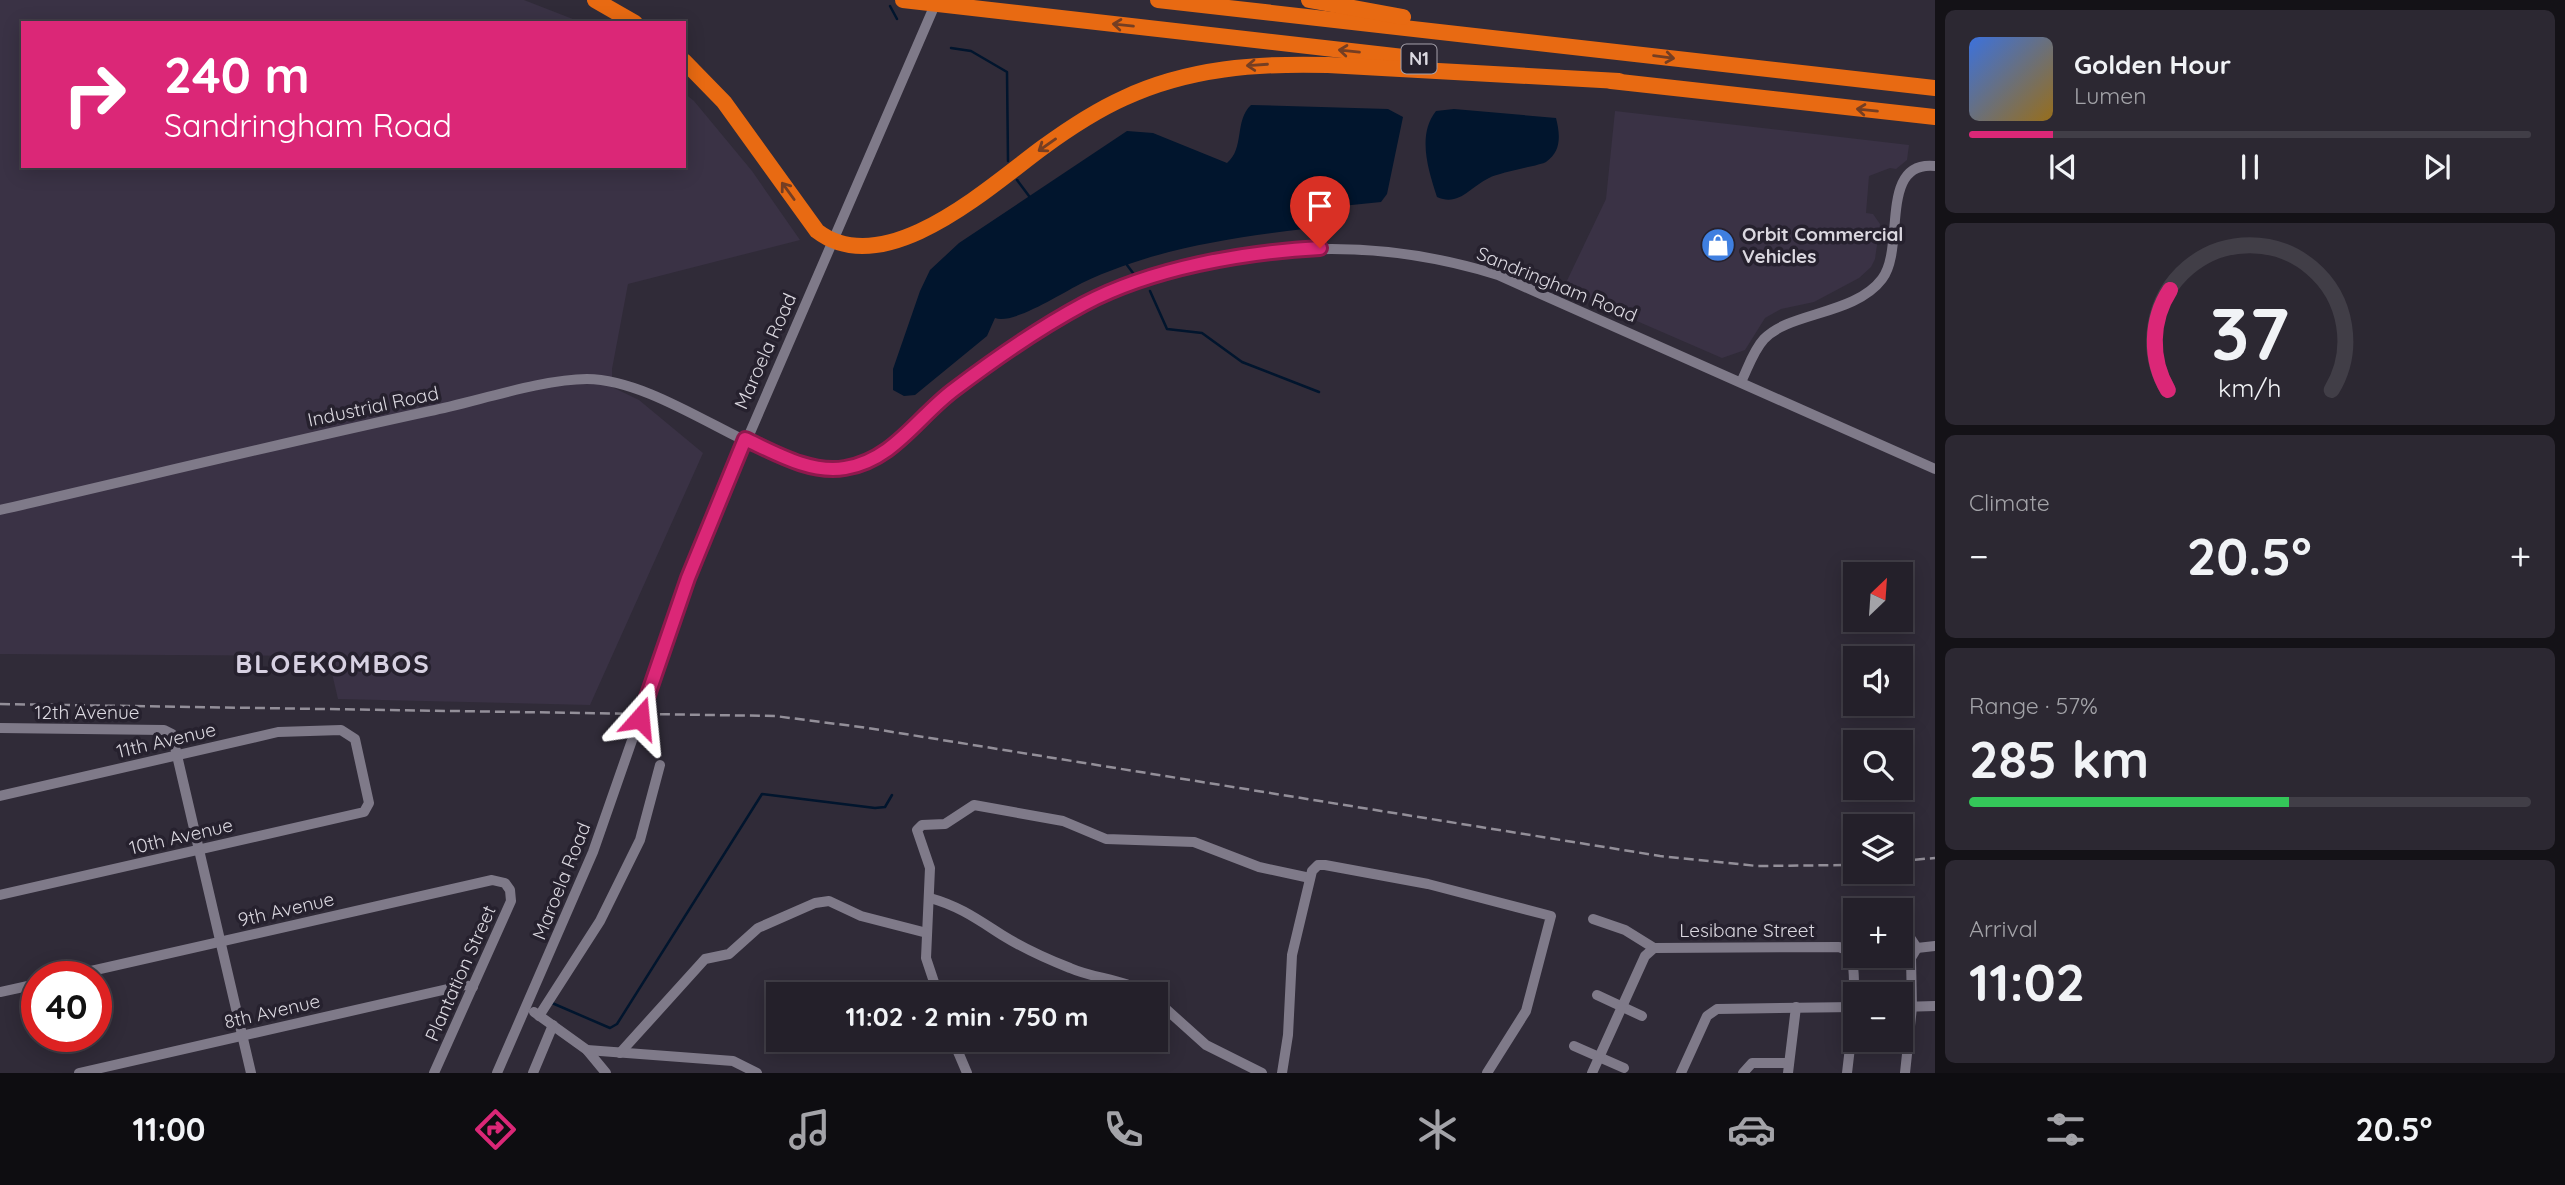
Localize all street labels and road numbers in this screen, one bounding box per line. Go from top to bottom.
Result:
road number: N1 [1402,44,1436,74]
street label: Sandringham Road [1473,241,1641,327]
street label: Maroela Road [729,289,801,413]
street label: Industrial Road [305,380,441,432]
street label: 12th Avenue [35,700,139,724]
street label: 11th Avenue [114,717,218,763]
street label: 10th Avenue [127,812,235,860]
street label: Maroela Road [527,819,595,943]
street label: 9th Avenue [236,886,336,932]
street label: Plantation Street [419,901,501,1045]
street label: Lesibane Street [1679,918,1815,942]
street label: 8th Avenue [222,988,322,1034]

